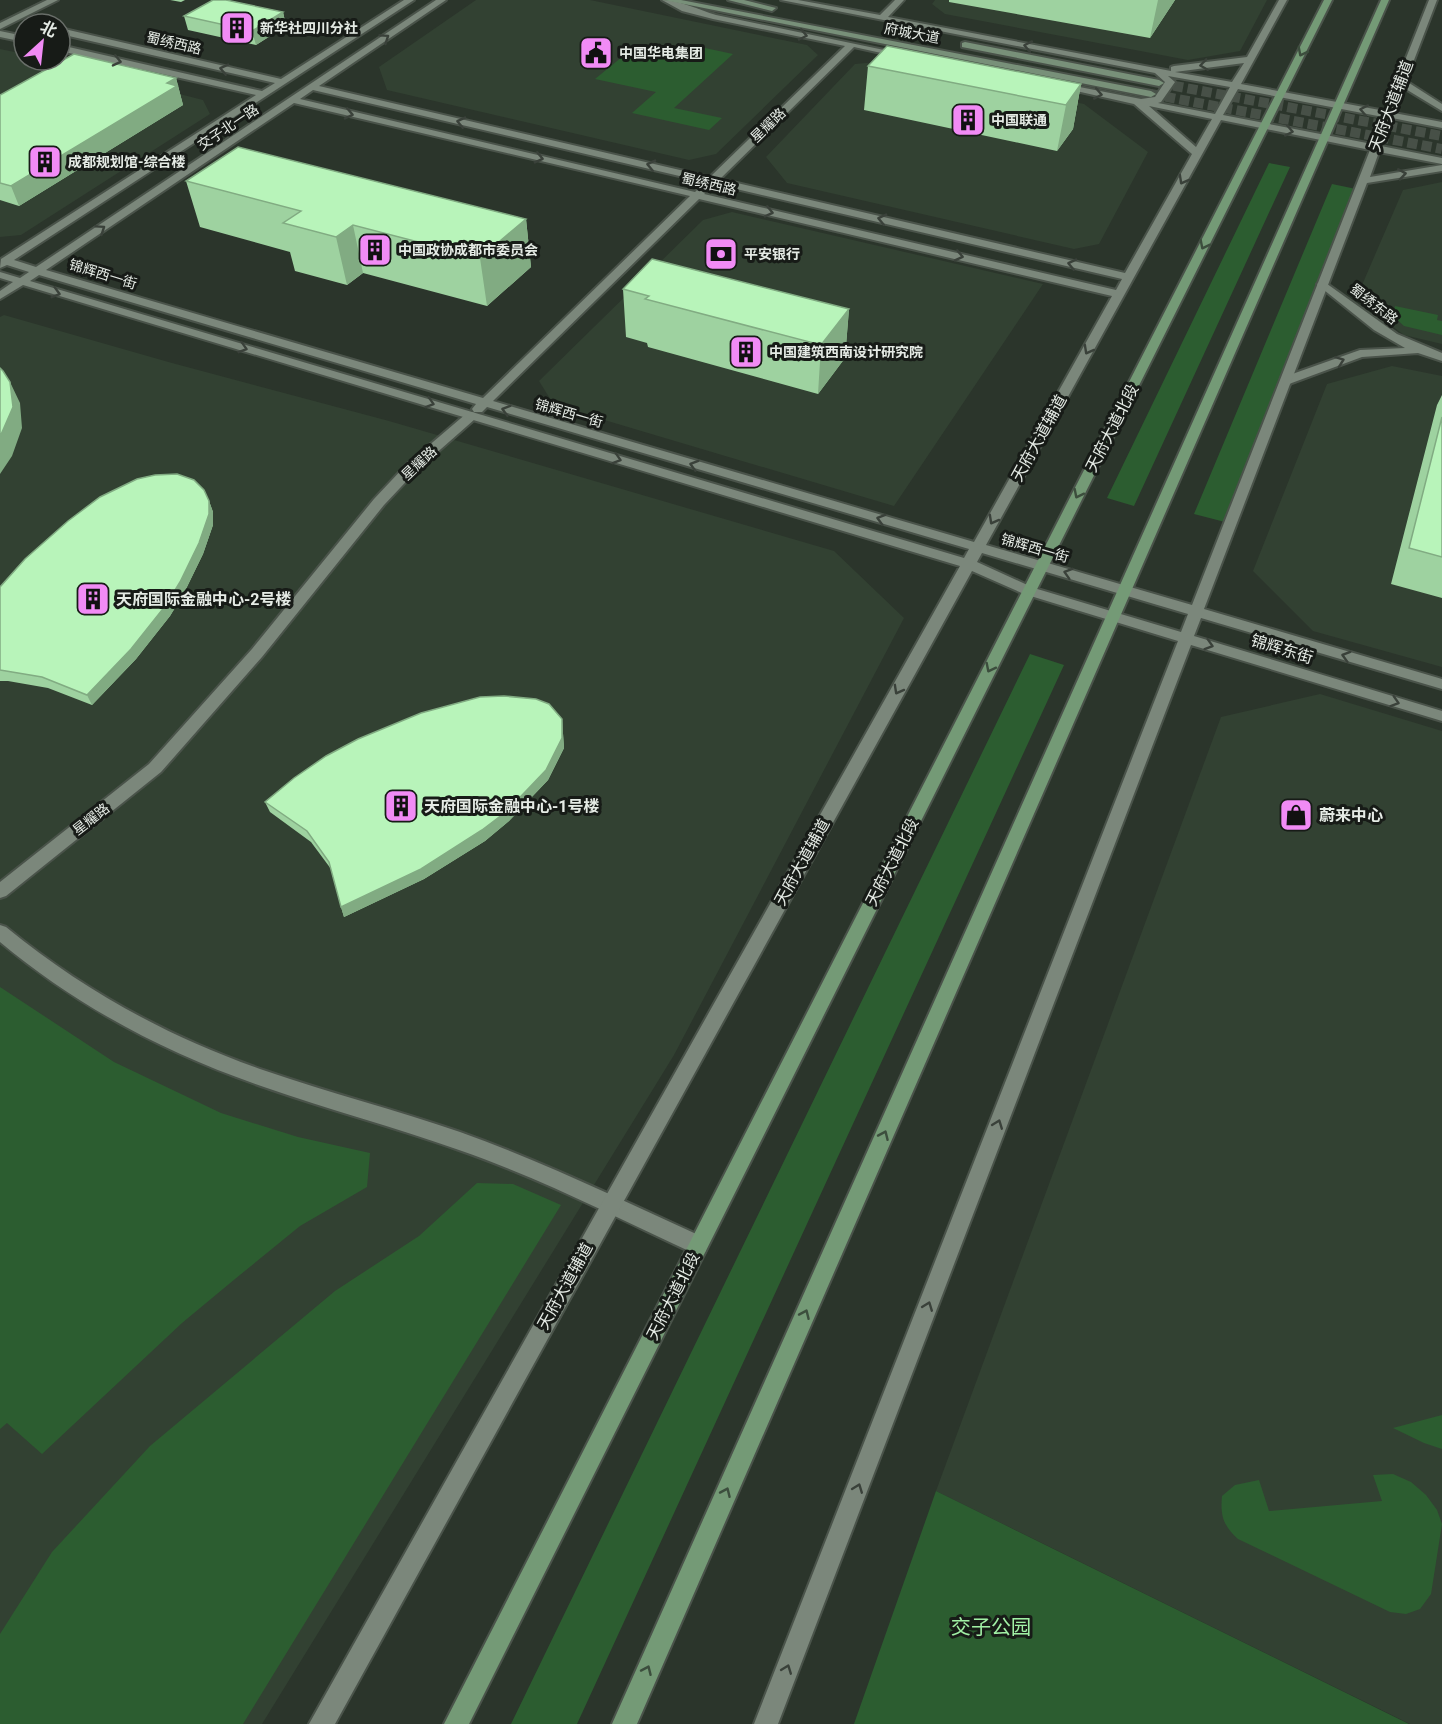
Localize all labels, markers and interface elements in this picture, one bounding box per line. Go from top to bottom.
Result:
building icon: 新华社四川分社 [219,10,255,46]
north arrow [12,12,72,72]
text: 北 [37,17,60,41]
place label: 新华社四川分社 [260,20,358,36]
street label: 府城大道 [883,20,941,46]
one-way arrow [798,28,808,41]
street label: 蜀绣西路 [145,29,203,57]
one-way arrow [378,34,389,45]
public building icon: 中国华电集团 [578,35,614,71]
one-way arrow [1023,40,1033,53]
place label: 中国华电集团 [619,45,703,61]
one-way arrow [1298,46,1309,57]
one-way arrow [112,53,122,66]
one-way arrow [1200,58,1209,71]
street label: 天府大道辅道 [1365,58,1417,154]
one-way arrow [220,63,230,76]
one-way arrow [1092,87,1102,100]
street label: 交子北一路 [195,101,261,153]
building icon: 中国联通 [950,102,986,138]
one-way arrow [1359,104,1369,117]
street label: 星耀路 [747,105,789,145]
one-way arrow [344,106,354,119]
place label: 中国联通 [991,112,1047,128]
one-way arrow [456,116,466,129]
one-way arrow [1284,124,1294,137]
building icon: 成都规划馆-综合楼 [27,144,63,180]
one-way arrow [533,151,543,164]
place label: 成都规划馆-综合楼 [68,154,186,170]
one-way arrow [646,159,656,172]
one-way arrow [1398,169,1407,181]
street label: 蜀绣西路 [680,170,738,198]
one-way arrow [1179,173,1190,184]
one-way arrow [764,205,774,218]
one-way arrow [877,213,887,226]
one-way arrow [94,225,105,236]
building icon: 中国政协成都市委员会 [357,232,393,268]
bank icon: 平安银行 [703,236,739,272]
one-way arrow [1200,239,1212,250]
place label: 中国政协成都市委员会 [398,242,538,258]
place label: 平安银行 [744,246,800,262]
one-way arrow [954,249,964,262]
street label: 锦辉西一街 [67,256,139,292]
one-way arrow [1067,258,1077,271]
street label: 蜀绣东路 [1347,280,1401,328]
one-way arrow [50,286,61,298]
building icon: 中国建筑西南设计研究院 [728,334,764,370]
one-way arrow [237,341,248,353]
place label: 中国建筑西南设计研究院 [769,344,923,360]
one-way arrow [1084,344,1095,354]
one-way arrow [1334,355,1345,368]
street label: 天府大道北段 [1082,381,1142,475]
street label: 天府大道辅道 [1007,391,1071,485]
one-way arrow [424,396,435,408]
street label: 锦辉西一街 [533,396,605,430]
one-way arrow [501,405,512,417]
street label: 星耀路 [398,443,440,483]
one-way arrow [611,452,622,464]
one-way arrow [689,460,699,472]
one-way arrow [1074,487,1086,498]
one-way arrow [876,514,887,526]
one-way arrow [989,514,1000,524]
street label: 锦辉西一街 [999,531,1071,565]
one-way arrow [1063,568,1074,580]
building icon: 天府国际金融中心-2号楼 [75,581,111,617]
place label: 天府国际金融中心-2号楼 [116,590,292,609]
street label: 锦辉东街 [1249,631,1315,667]
one-way arrow [1203,638,1214,651]
one-way arrow [1341,651,1352,663]
one-way arrow [986,662,998,673]
one-way arrow [894,684,905,695]
one-way arrow [1389,695,1400,707]
building icon: 天府国际金融中心-1号楼 [383,788,419,824]
place label: 天府国际金融中心-1号楼 [424,797,600,816]
shop icon: 蔚来中心 [1278,797,1314,833]
street label: 星耀路 [70,800,112,838]
place label: 蔚来中心 [1319,806,1383,825]
street label: 天府大道辅道 [770,815,834,909]
street label: 天府大道北段 [862,815,922,909]
one-way arrow [991,1119,1003,1130]
one-way arrow [876,1131,888,1142]
street label: 天府大道辅道 [533,1239,597,1333]
street label: 天府大道北段 [643,1249,703,1343]
one-way arrow [921,1301,933,1312]
one-way arrow [798,1309,810,1320]
one-way arrow [850,1483,863,1493]
one-way arrow [719,1487,731,1498]
park label: 交子公园 [951,1615,1031,1639]
one-way arrow [780,1665,793,1675]
one-way arrow [640,1666,652,1677]

